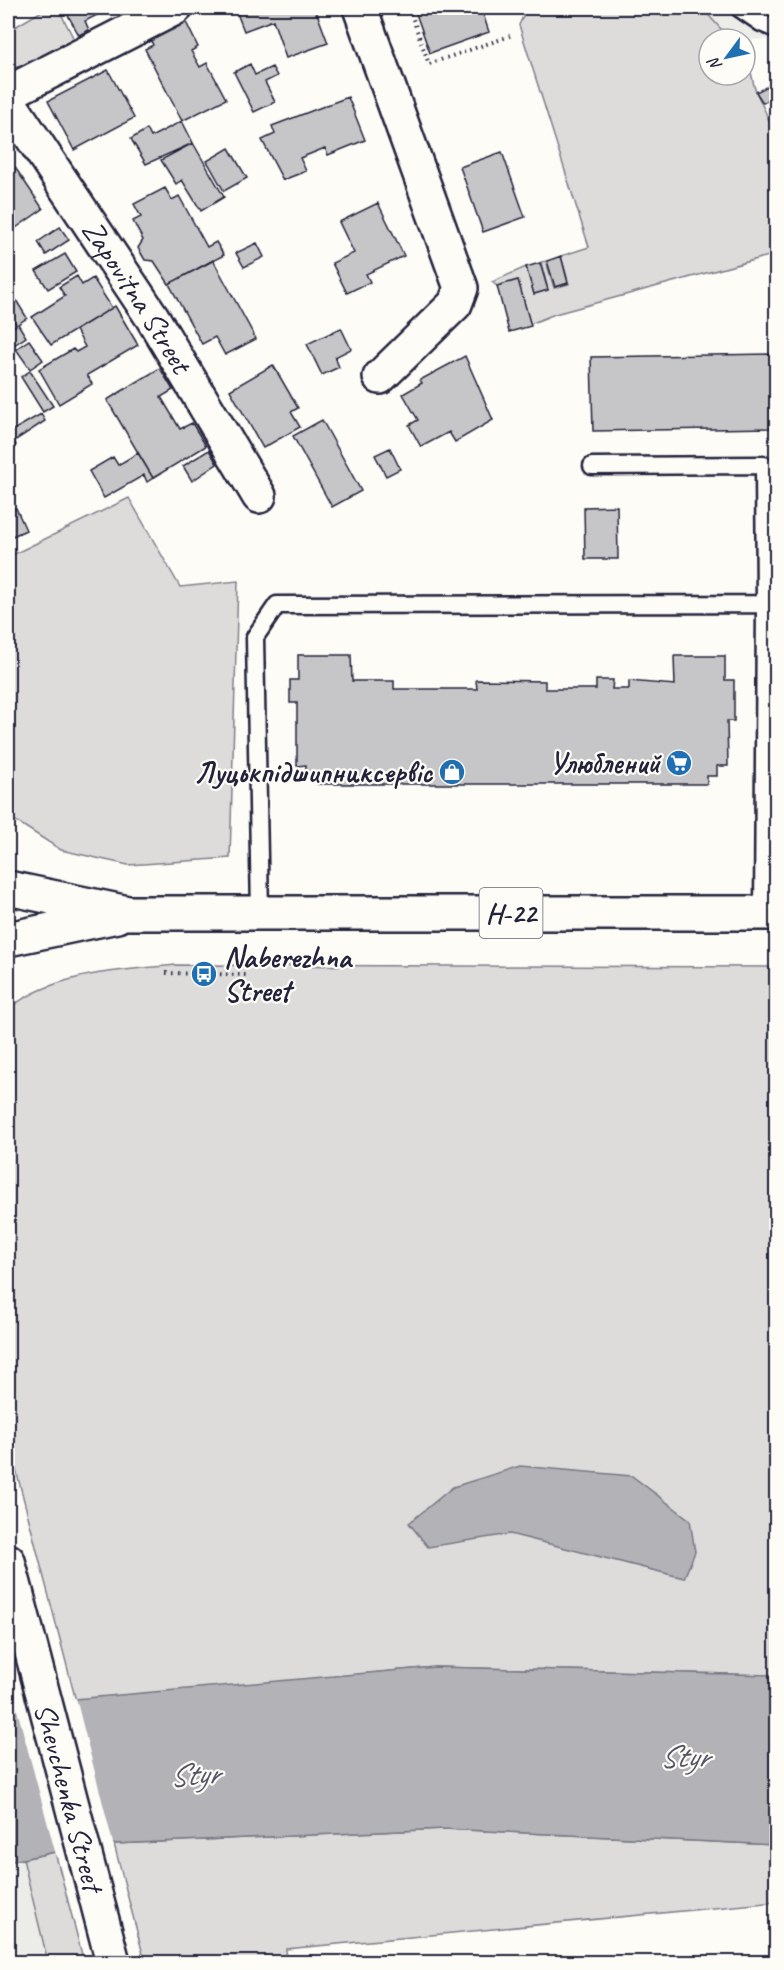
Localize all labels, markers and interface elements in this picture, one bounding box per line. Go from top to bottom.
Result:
north arrow [697,27,757,87]
text: N [702,52,726,74]
street label: Zapovitna Street [74,213,201,382]
place label: Улюблений [549,744,662,782]
supermarket icon: Улюблений [664,748,694,778]
place label: Луцькпідшипниксервіс [194,753,434,791]
shop icon: Луцькпідшипниксервіс [437,757,467,787]
road number: Н-22 [480,888,542,938]
place label: Naberezhna Street [224,938,354,1010]
bus stop icon: Naberezhna Street [189,959,219,989]
street label: Shevchenka Street [26,1699,113,1899]
water label: Styr [659,1736,714,1777]
water label: Styr [168,1752,225,1796]

